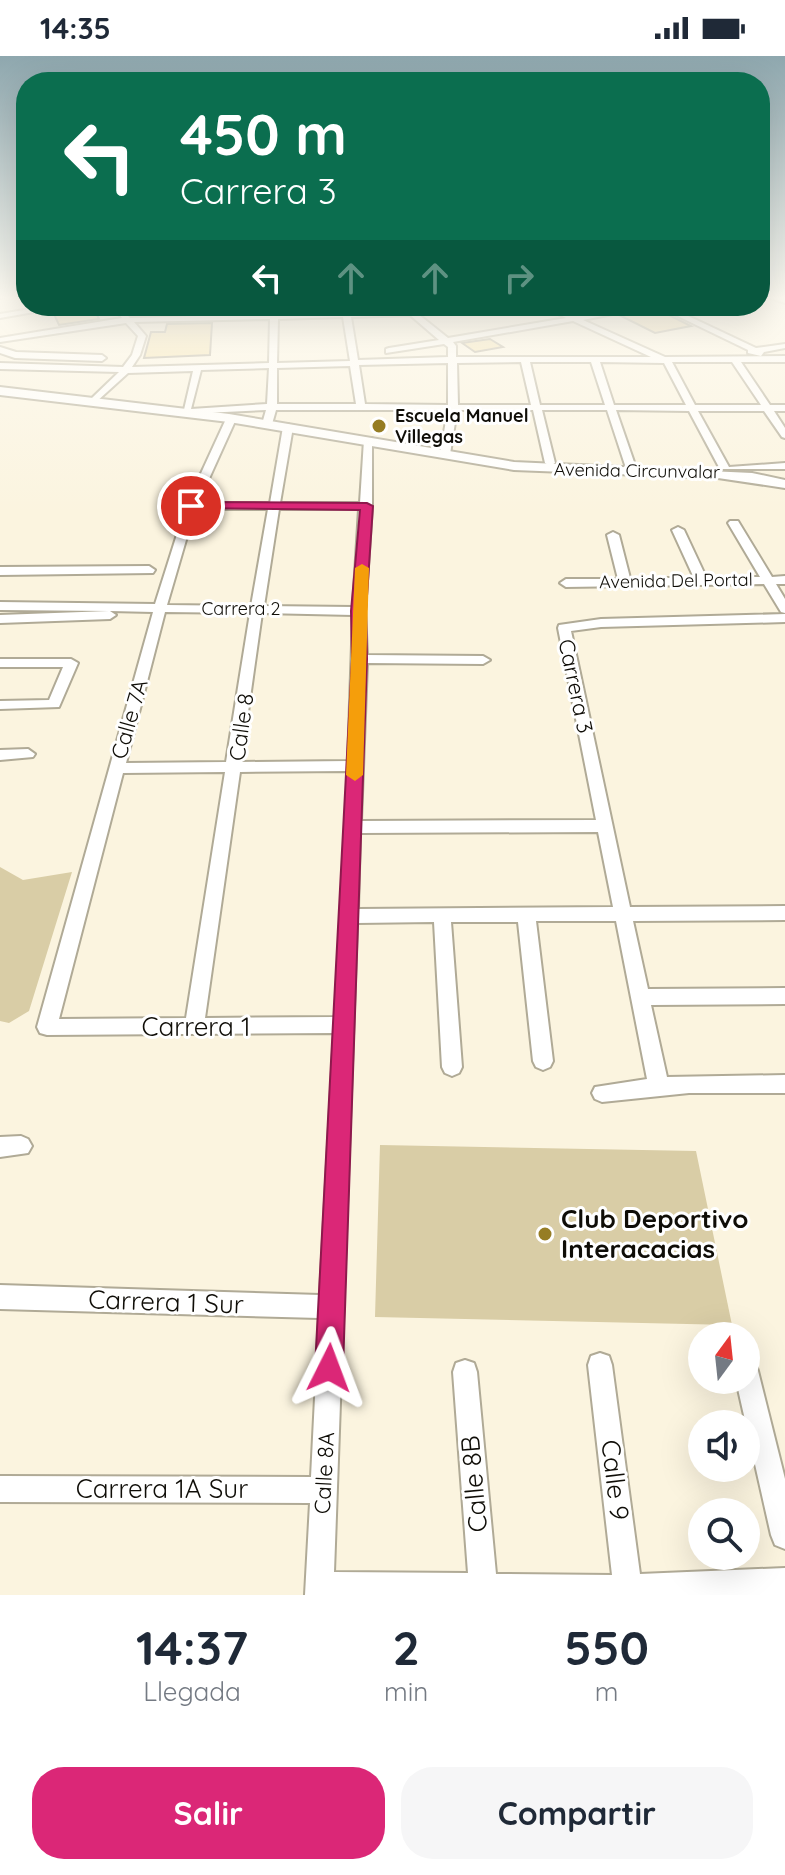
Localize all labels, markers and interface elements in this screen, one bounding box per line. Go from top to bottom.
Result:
text: 14:35 [40,9,111,47]
text: 450 m [180,99,347,169]
icon: left [48,104,152,208]
text: Carrera 3 [180,168,337,213]
icon: left [245,256,289,300]
icon: ahead [329,256,373,300]
icon: ahead [413,256,457,300]
icon: right [497,256,541,300]
place label: Escuela Manuel Villegas [395,404,529,448]
marker: Escuela Manuel Villegas [370,417,388,435]
street label: Avenida Circunvalar [554,458,720,483]
pin [157,472,225,540]
icon: arrive [169,484,213,528]
street label: Avenida Del Portal [599,568,753,593]
street label: Carrera 2 [202,597,280,620]
street label: Carrera 3 [552,636,600,736]
street label: Calle 7A [104,676,154,762]
street label: Calle 8 [222,691,260,763]
street label: Carrera 1 [141,1010,251,1043]
place label: Club Deportivo Interacacias [561,1202,749,1265]
marker: Club Deportivo Interacacias [536,1225,554,1243]
street label: Carrera 1 Sur [88,1282,244,1321]
north arrow [688,1322,760,1394]
map controls [688,1322,760,1570]
position arrow [287,1326,371,1410]
button: sound [688,1410,760,1482]
street label: Calle 8A [308,1431,340,1515]
street label: Calle 8B [453,1434,494,1534]
street label: Calle 9 [594,1438,637,1522]
street label: Carrera 1A Sur [76,1472,248,1505]
button: search [688,1498,760,1570]
text: 14:37 [136,1617,248,1677]
text: 2 [393,1617,420,1677]
text: 550 [564,1617,649,1677]
text: Llegada [143,1675,241,1708]
text: min [384,1675,428,1708]
text: m [595,1675,619,1708]
button: Salir [32,1767,385,1859]
button: Compartir [401,1767,753,1859]

